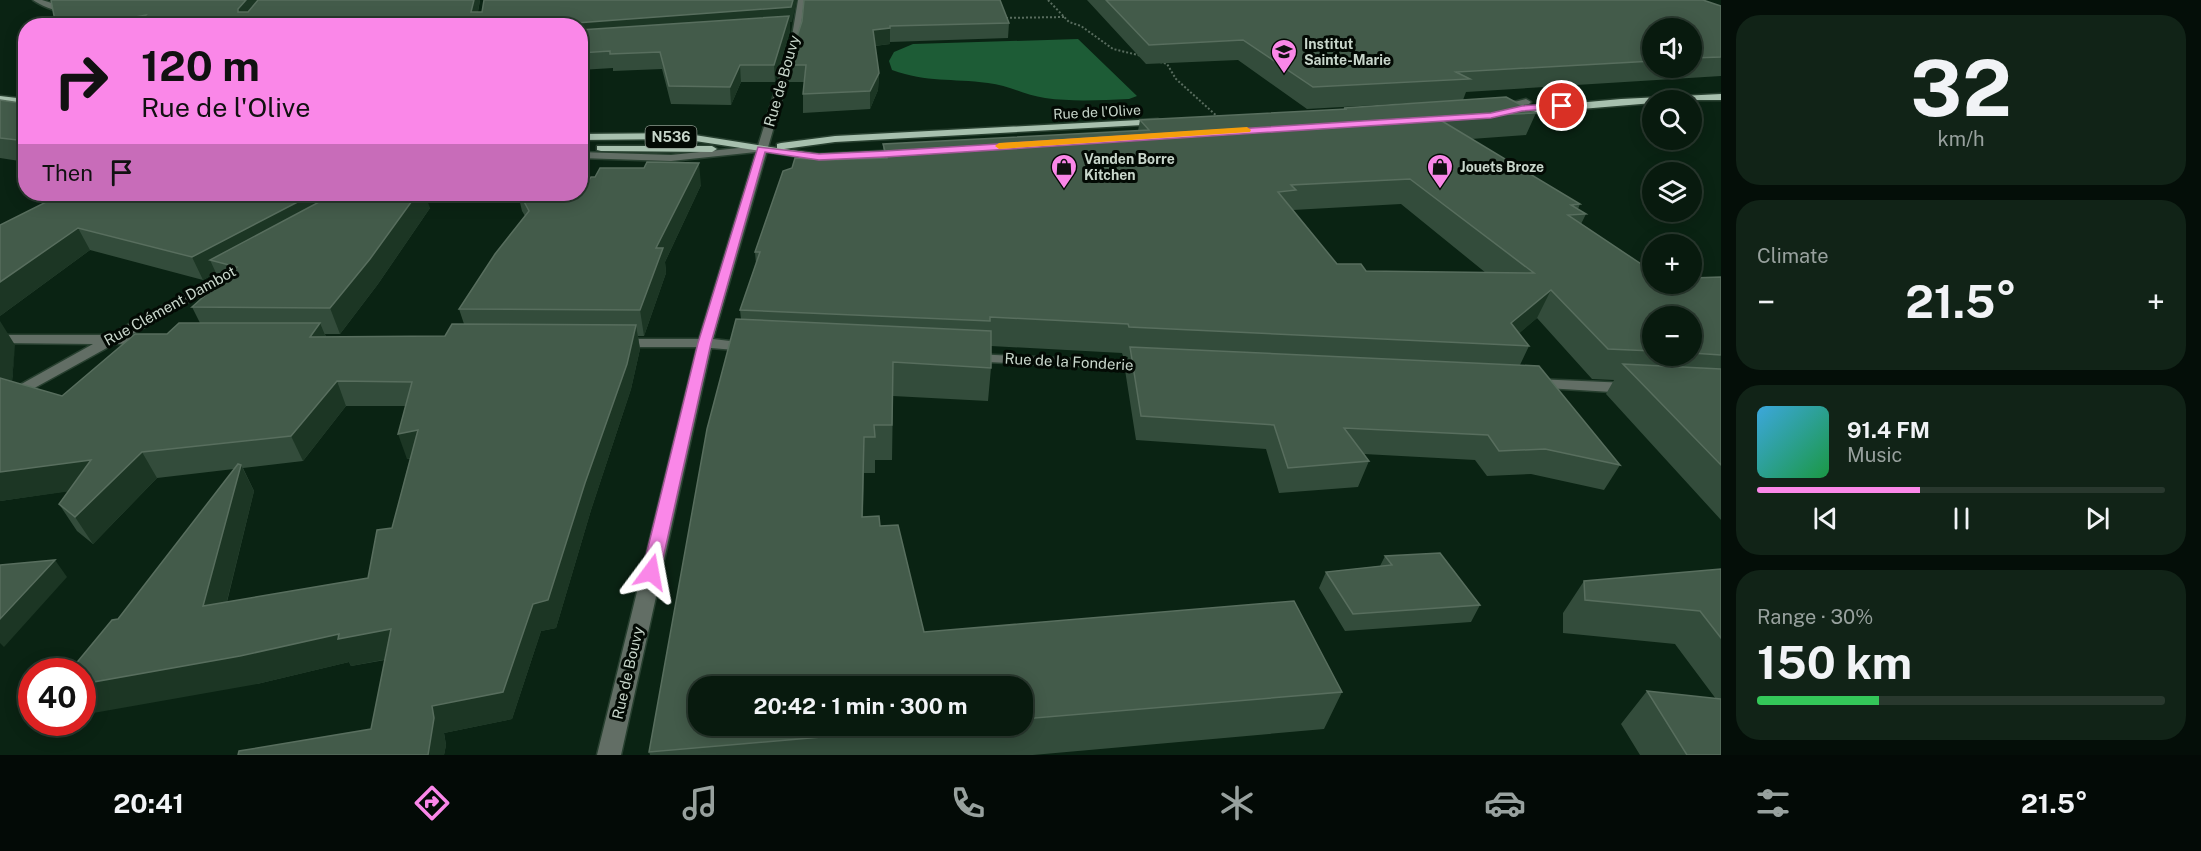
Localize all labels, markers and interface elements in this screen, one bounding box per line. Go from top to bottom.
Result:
map controls [1642,18,1702,366]
button: sound [1642,18,1702,78]
street label: Rue de Bouvy [760,33,803,129]
place label: Institut Sainte-Marie [1304,36,1391,68]
school or university icon: Institut Sainte-Marie [1269,37,1299,75]
text: 120 m [141,41,260,90]
icon: right [42,42,120,120]
text: 32 [1910,42,2012,134]
pin [1536,80,1587,131]
icon: arrive [1545,89,1578,122]
button: search [1642,90,1702,150]
text: Rue de l'Olive [141,91,311,123]
street label: Rue de l'Olive [1053,102,1141,122]
road number: N536 [646,126,696,148]
text: km/h [1937,127,1985,151]
place label: Vanden Borre Kitchen [1084,151,1175,183]
shop icon: Vanden Borre Kitchen [1049,152,1079,190]
shop icon: Jouets Broze [1425,152,1455,190]
icon: arrive [105,156,138,189]
place label: Jouets Broze [1460,159,1544,175]
text: Then [42,160,93,186]
button: layers [1642,162,1702,222]
button: + [1642,234,1702,294]
text: Climate [1757,244,1829,268]
street label: Rue Clément Dambot [101,262,239,349]
text: 21.5° [1905,275,2017,328]
text: − [1757,283,1775,321]
text: + [2147,283,2165,321]
button: − [1642,306,1702,366]
street label: Rue de la Fonderie [1004,350,1134,373]
text: 91.4 FM [1847,417,1930,443]
text: Music [1847,443,1902,467]
icon: previous [1809,502,1842,535]
icon: pause [1945,502,1978,535]
icon: next [2081,502,2114,535]
position arrow [619,540,683,604]
text: Range · 30% [1757,605,1873,629]
street label: Rue de Bouvy [609,625,646,721]
text: 150 km [1757,636,1912,689]
speed limit sign: 40 [18,658,96,736]
text: 20:42 · 1 min · 300 m [753,693,968,719]
icon: directions [411,782,453,824]
icon: music [679,782,721,824]
icon: phone [947,782,989,824]
icon: climate [1216,782,1258,824]
icon: car [1484,782,1526,824]
icon: filters [1752,782,1794,824]
text: 20:41 [113,787,184,819]
text: 21.5° [2021,787,2088,819]

